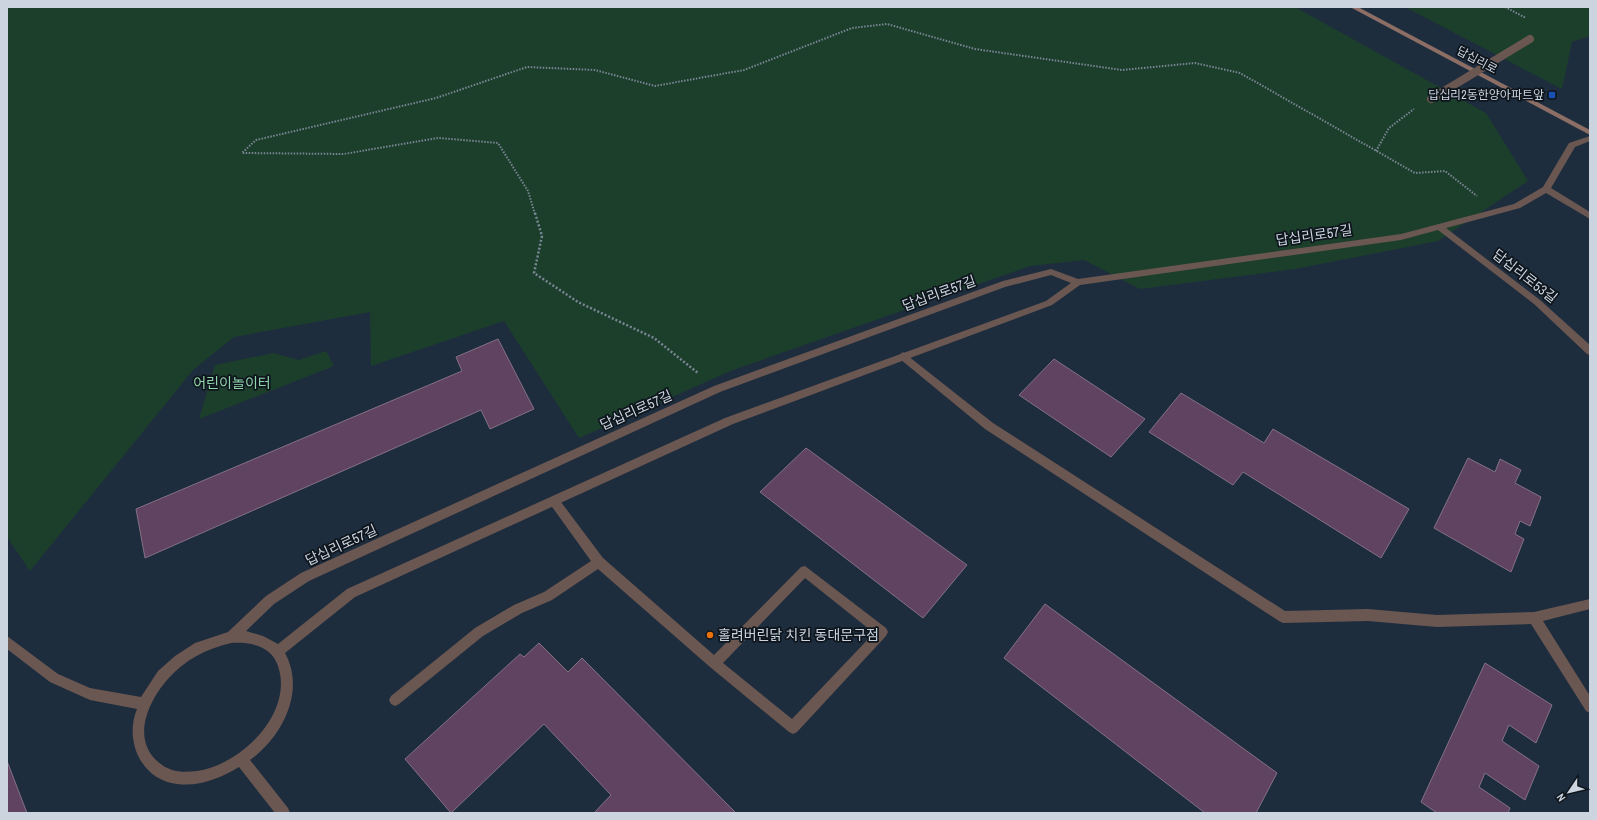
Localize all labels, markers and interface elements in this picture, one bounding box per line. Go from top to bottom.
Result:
street label: 답십리로 [1454,43,1500,77]
place label: 답십리2동한양아파트앞 [1428,87,1544,103]
marker: 답십리2동한양아파트앞 [1547,90,1557,100]
street label: 답십리로57길 [1275,221,1353,249]
street label: 답십리로53길 [1489,245,1561,307]
street label: 답십리로57길 [900,271,978,315]
park label: 어린이놀이터 [193,374,271,392]
street label: 답십리로57길 [597,386,675,434]
street label: 답십리로57길 [302,521,380,569]
place label: 홀려버린닭 치킨 동대문구점 [718,626,879,644]
marker: 홀려버린닭 치킨 동대문구점 [705,630,715,640]
north arrow [1549,772,1589,812]
text: N [1553,791,1568,804]

